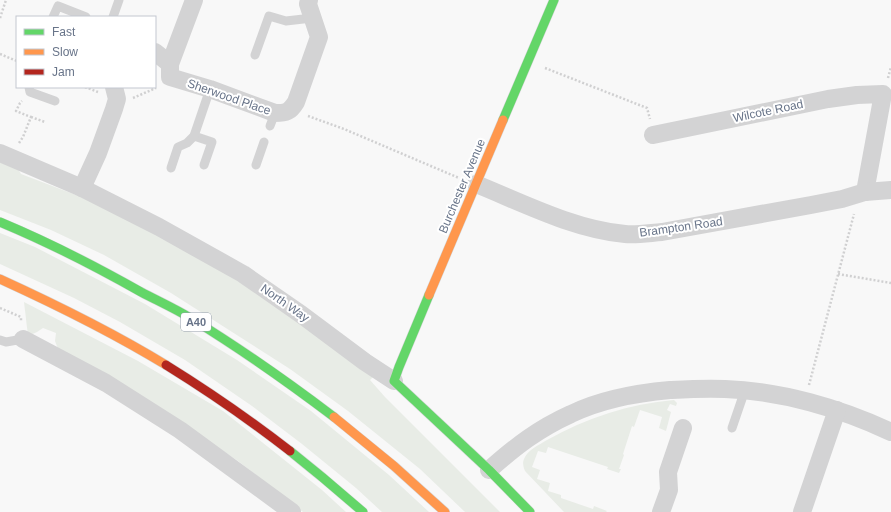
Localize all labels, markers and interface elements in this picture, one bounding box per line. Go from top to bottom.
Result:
legend [16,16,156,88]
text: Fast [52,25,76,39]
text: Slow [52,45,78,59]
text: Jam [52,65,75,79]
street label: Sherwood Place [185,76,273,118]
street label: Wilcote Road [732,97,804,125]
street label: Burchester Avenue [436,136,488,235]
street label: Brampton Road [638,214,724,240]
street label: North Way [258,281,312,325]
road number: A40 [181,313,211,331]

